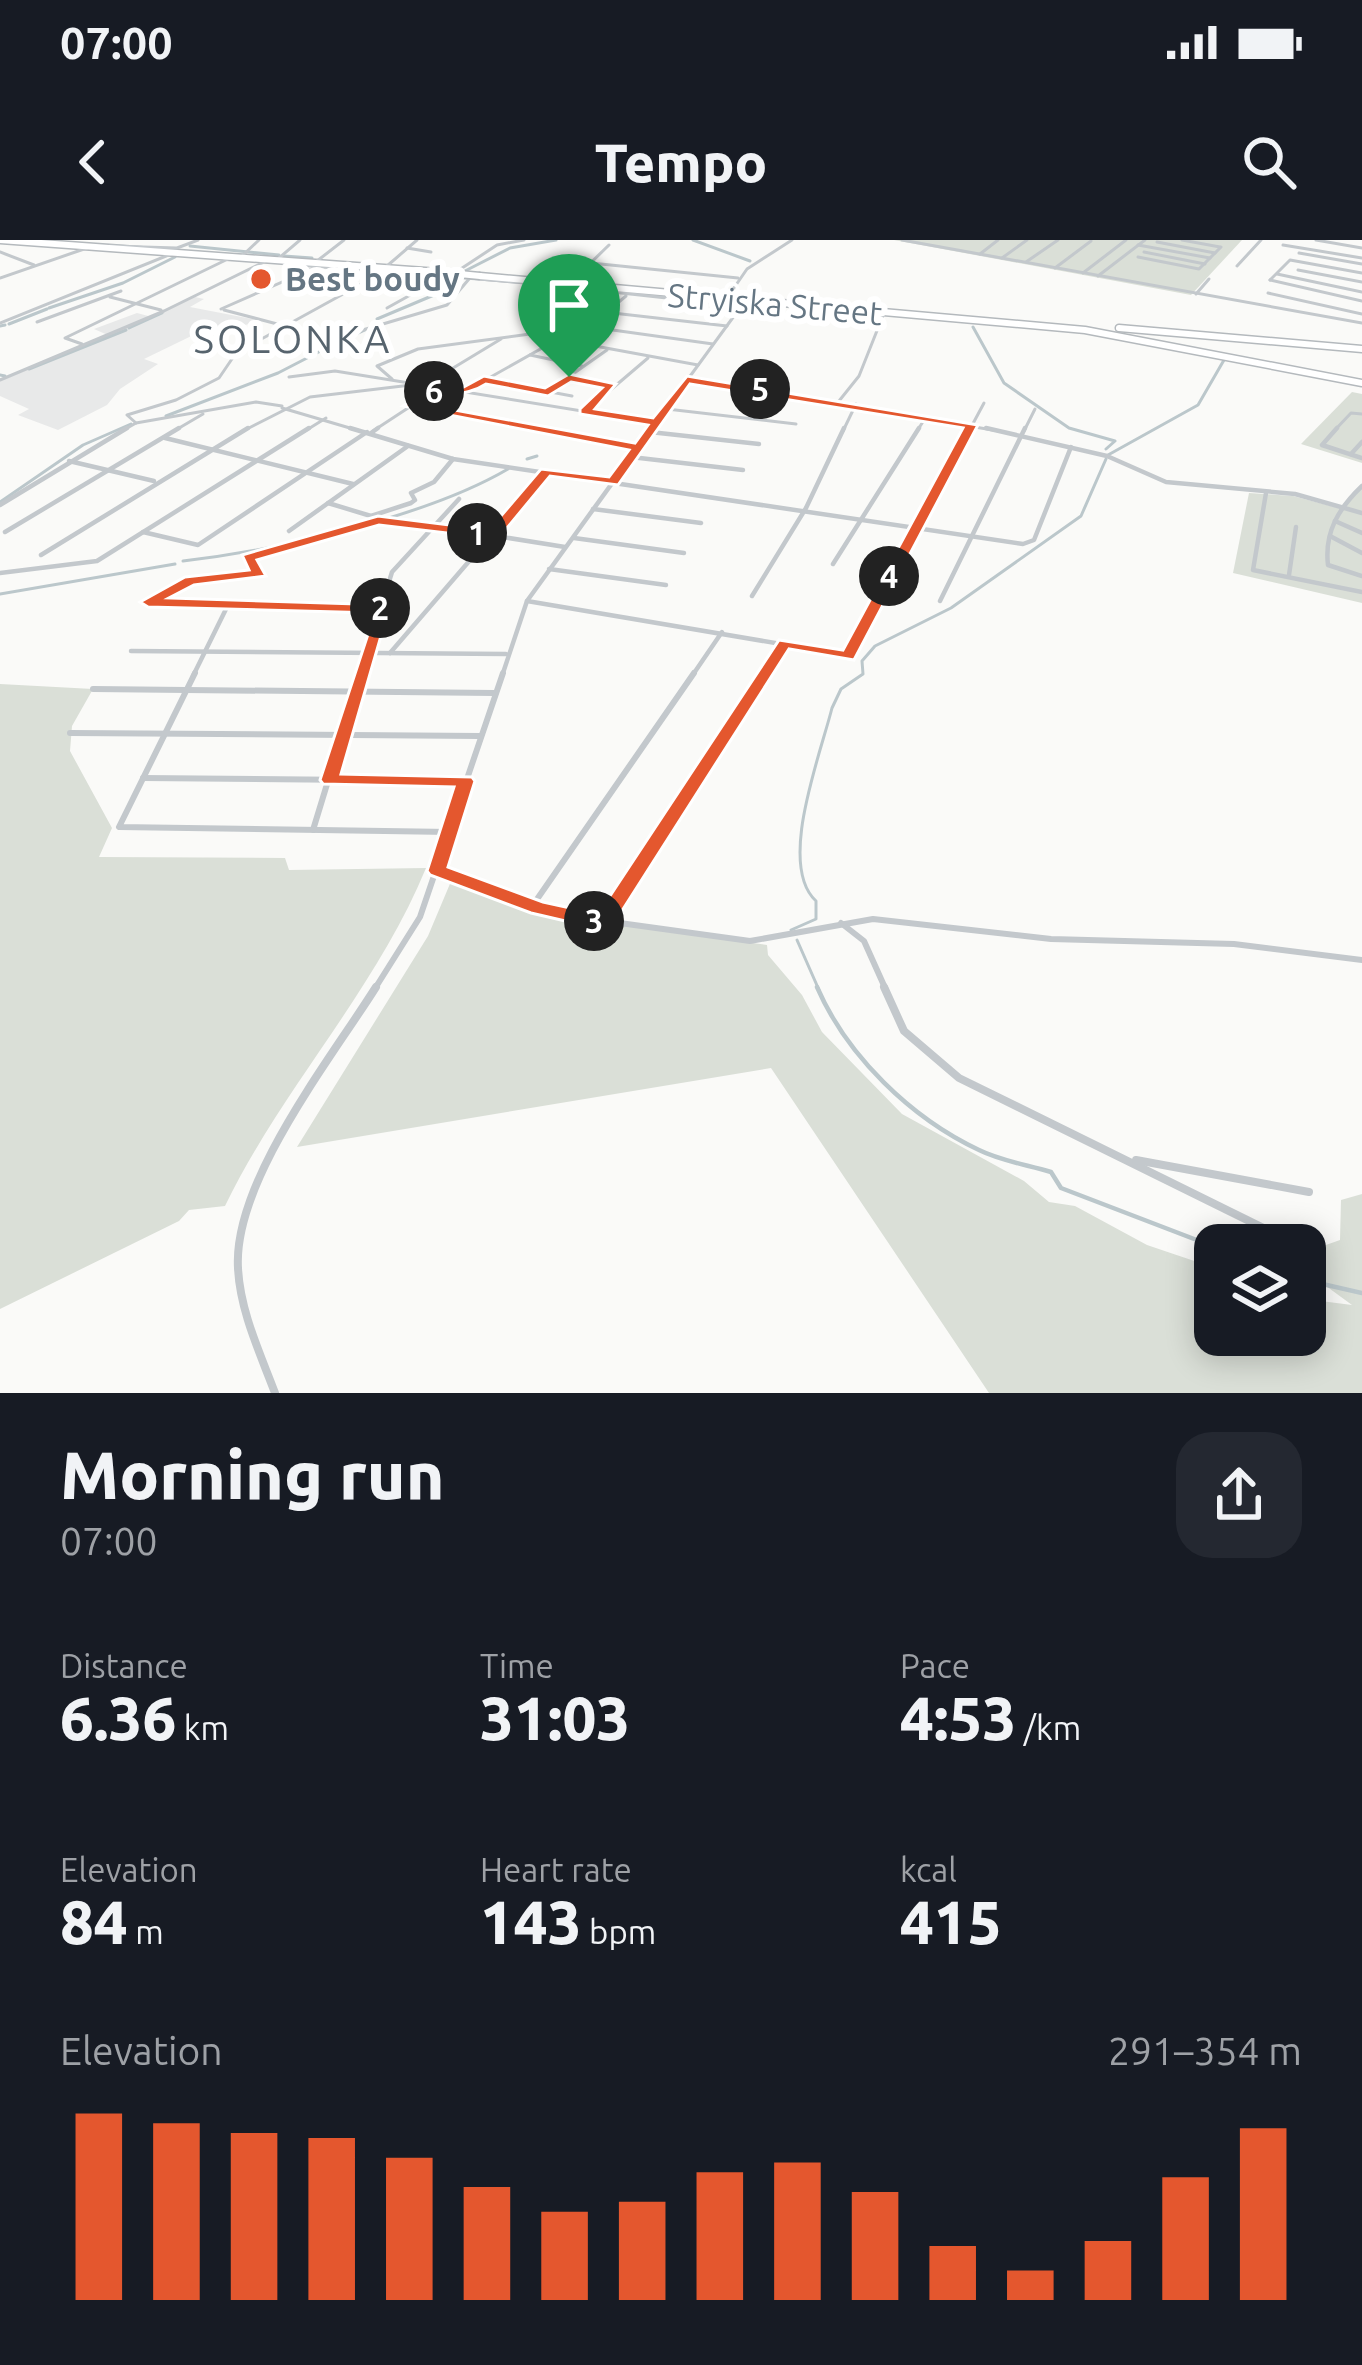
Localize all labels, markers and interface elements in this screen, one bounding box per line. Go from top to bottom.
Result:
text: 07:00 [60,17,173,68]
icon: back [60,129,126,195]
icon: search [1236,129,1302,195]
text: Tempo [595,132,767,192]
pin [518,254,620,377]
place label: Best boudy [285,260,460,297]
marker: Best boudy [248,266,274,292]
icon: arrive [536,272,602,338]
street label: Stryiska Street [666,276,884,331]
district label: SOLONKA [194,317,392,360]
pin: 5 [730,359,790,419]
pin: 6 [404,361,464,421]
text: 5 [751,370,769,407]
text: 6 [425,372,443,409]
pin: 1 [447,503,507,563]
text: 1 [468,514,486,551]
pin: 4 [859,546,919,606]
text: 4 [880,557,898,594]
pin: 2 [350,578,410,638]
text: 2 [371,589,389,626]
pin: 3 [564,891,624,951]
text: 3 [585,902,603,939]
map controls [1194,1224,1326,1356]
button: layers [1194,1224,1326,1356]
button: share [1176,1432,1302,1558]
text: Morning run [60,1437,445,1511]
text: 07:00 [60,1519,158,1562]
text: Distance [60,1647,188,1684]
text: Time [480,1647,554,1684]
text: Pace [900,1647,970,1684]
text: 6.36 [60,1684,176,1751]
text: 31:03 [480,1684,630,1751]
text: 4:53 [900,1684,1016,1751]
text: km [176,1709,229,1746]
text: /km [1016,1709,1081,1746]
text: Elevation [60,1851,198,1888]
text: Heart rate [480,1851,632,1888]
text: kcal [900,1851,957,1888]
text: 84 [60,1888,128,1955]
text: 143 [480,1888,582,1955]
text: 415 [900,1888,1002,1955]
text: m [128,1913,164,1950]
text: bpm [582,1913,656,1950]
text: Elevation [60,2029,223,2072]
text: 291–354 m [1108,2029,1302,2072]

